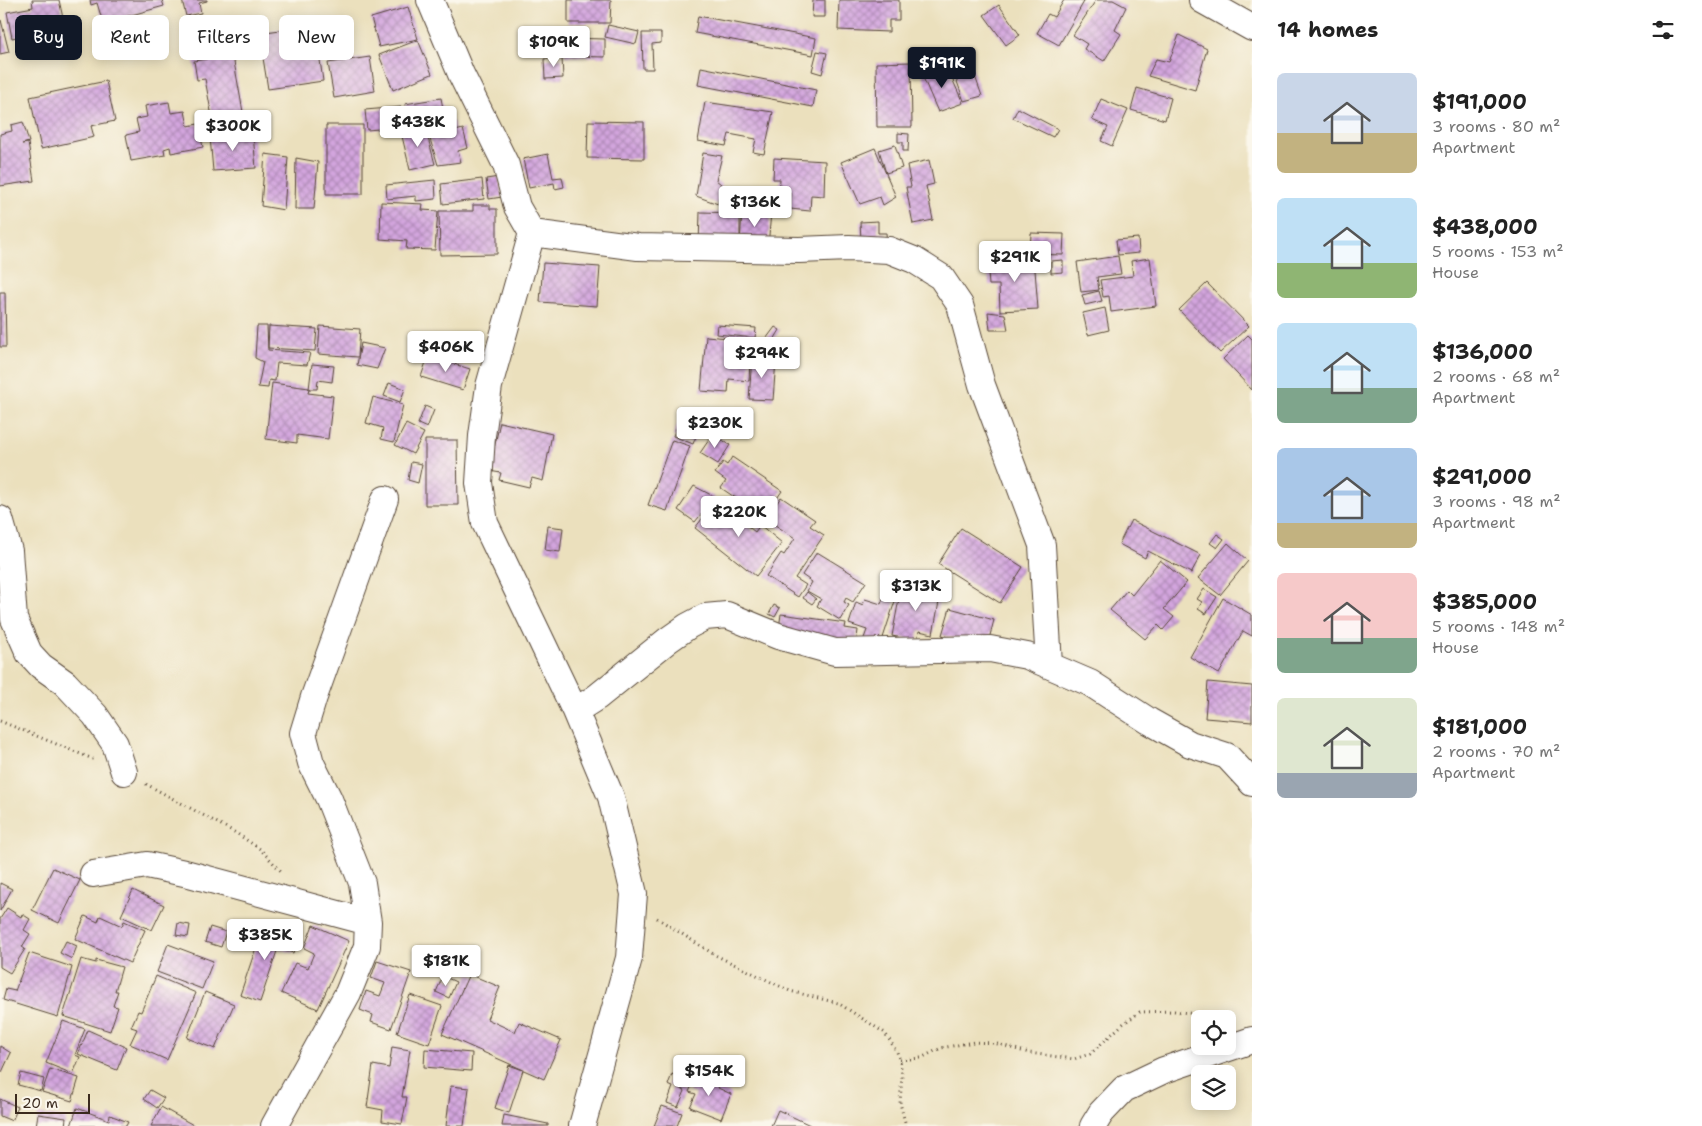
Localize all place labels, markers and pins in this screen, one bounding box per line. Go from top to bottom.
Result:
pin: $109K [519,26,589,68]
pin: $191K [907,46,977,89]
pin: $438K [383,106,453,148]
pin: $300K [198,110,268,152]
pin: $136K [720,186,790,228]
pin: $291K [980,240,1050,283]
pin: $406K [411,330,481,373]
pin: $294K [727,336,797,379]
pin: $230K [680,406,750,449]
pin: $220K [704,496,774,538]
pin: $313K [881,570,951,612]
pin: $385K [230,918,300,961]
pin: $181K [411,944,481,987]
pin: $154K [674,1054,744,1097]

